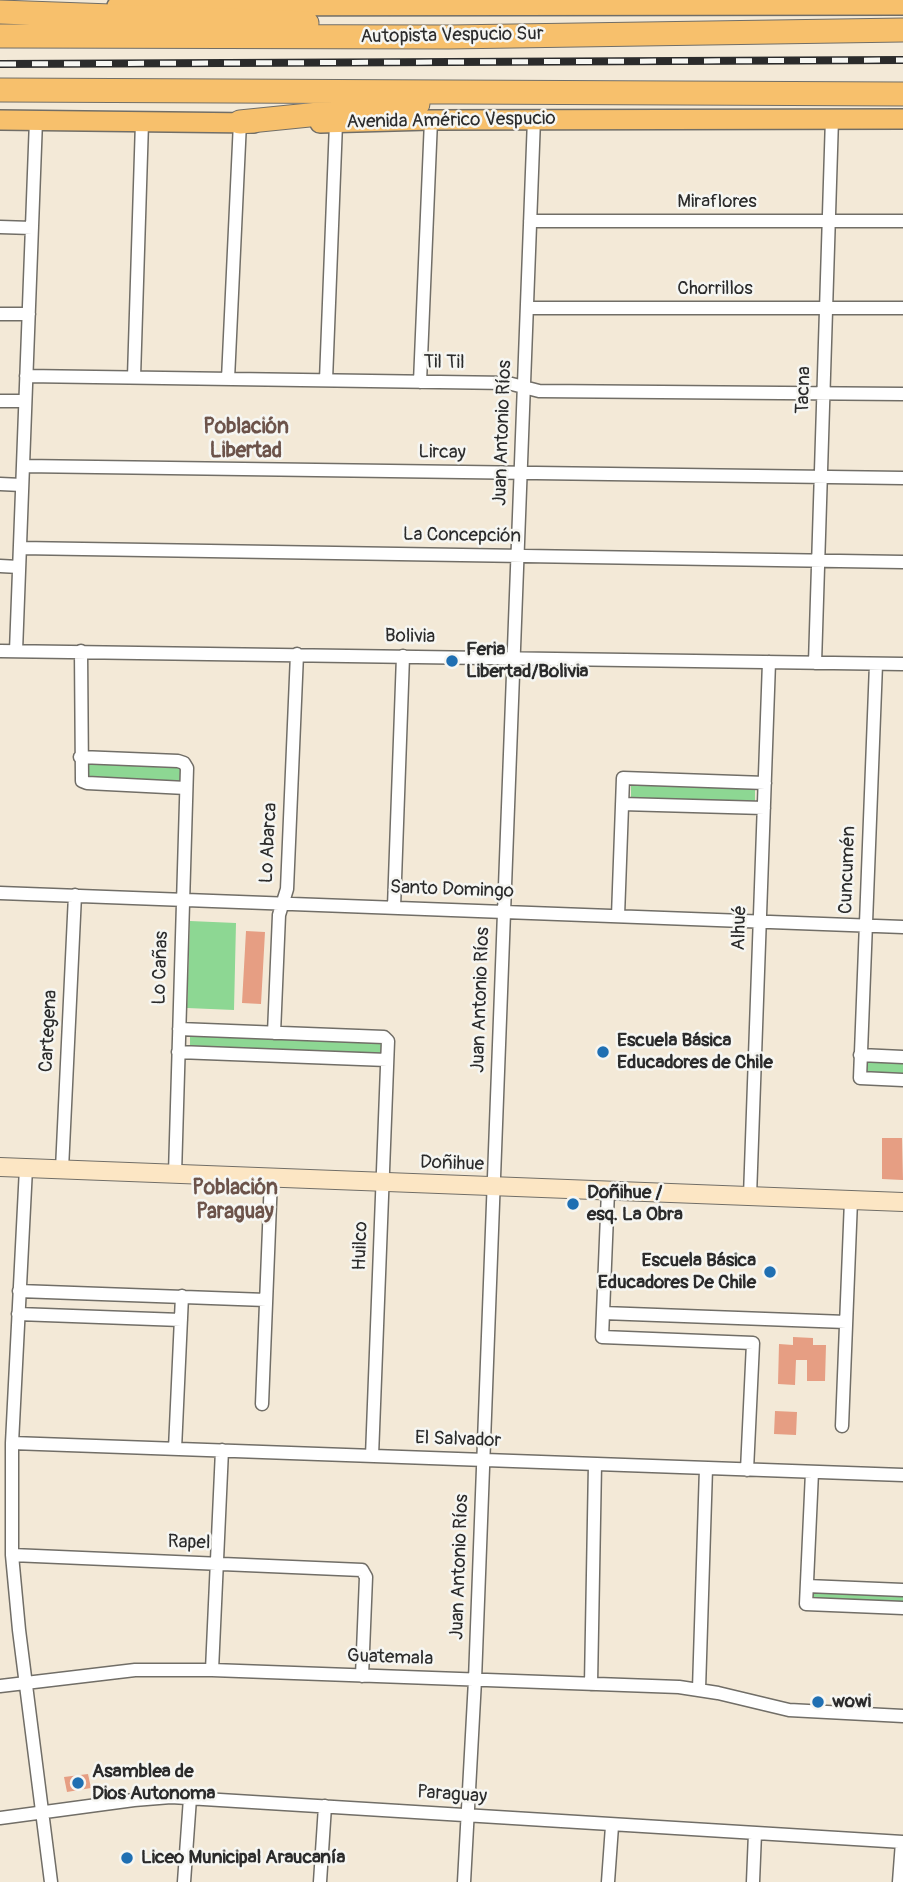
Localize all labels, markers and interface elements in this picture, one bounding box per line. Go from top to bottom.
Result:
street label: Autopista Vespucio Sur [360,23,544,49]
street label: Avenida Américo Vespucio [346,108,556,134]
street label: Miraflores [677,191,757,213]
street label: Chorrillos [677,278,753,300]
street label: Til Til [423,351,465,375]
street label: Juan Antonio Ríos [489,360,517,506]
street label: Tacna [792,366,816,414]
district label: Población Libertad [203,415,289,465]
street label: Lircay [418,441,466,465]
street label: La Concepción [403,524,521,548]
street label: Bolivia [385,625,435,649]
place label: Feria Libertad/Bolivia [466,639,588,683]
marker: Feria Libertad/Bolivia [444,653,460,669]
street label: Lo Abarca [256,802,282,884]
street label: Cuncumén [835,825,861,915]
street label: Santo Domingo [390,876,514,904]
street label: Alhué [728,905,752,951]
street label: Juan Antonio Ríos [467,927,495,1073]
street label: Lo Cañas [148,931,174,1005]
street label: Cartegena [35,989,63,1073]
place label: Escuela Básica Educadores de Chile [617,1030,773,1074]
marker: Escuela Básica Educadores de Chile [595,1044,611,1060]
street label: Doñihue [419,1151,485,1177]
district label: Población Paraguay [192,1176,278,1226]
place label: Doñihue / esq. La Obra [587,1182,683,1226]
marker: Doñihue / esq. La Obra [565,1196,581,1212]
street label: Huilco [349,1221,373,1271]
place label: Escuela Básica Educadores De Chile [598,1250,756,1294]
marker: Escuela Básica Educadores De Chile [762,1264,778,1280]
street label: El Salvador [414,1427,502,1453]
street label: Juan Antonio Ríos [446,1494,474,1640]
street label: Rapel [167,1531,211,1555]
street label: Guatemala [346,1645,434,1671]
place label: wowi [832,1691,871,1713]
marker: wowi [810,1694,826,1710]
place label: Asamblea de Dios Autonoma [92,1761,215,1805]
marker: Asamblea de Dios Autonoma [70,1775,86,1791]
street label: Paraguay [416,1781,488,1809]
place label: Liceo Municipal Araucanía [141,1847,345,1869]
marker: Liceo Municipal Araucanía [119,1850,135,1866]

